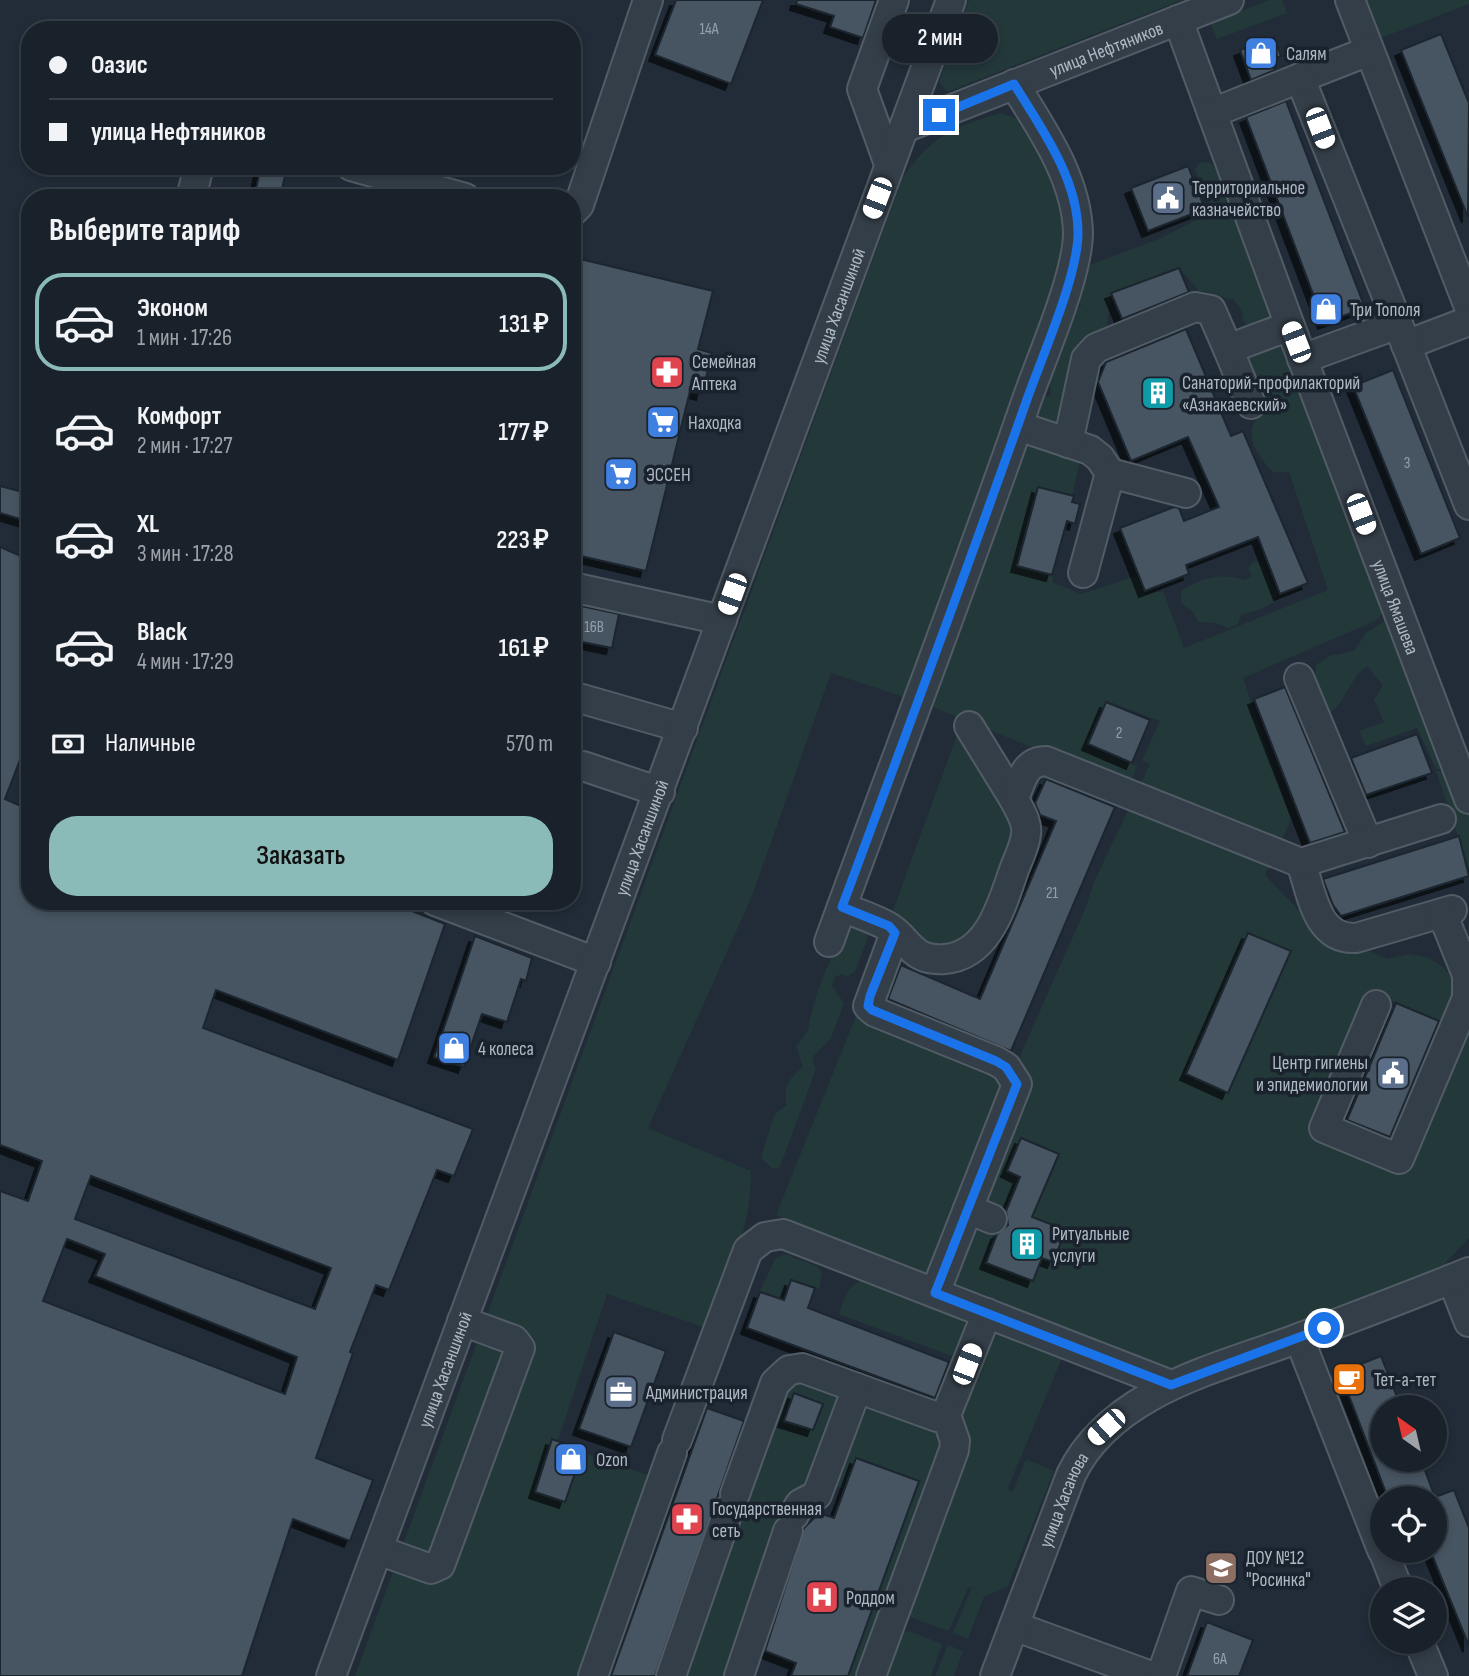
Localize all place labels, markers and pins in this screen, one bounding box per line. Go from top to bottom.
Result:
shop icon: Салям [1242,34,1280,72]
place label: Салям [1286,43,1327,66]
place label: Территориальное казначейство [1192,177,1305,222]
public building icon: Территориальное казначейство [1149,179,1187,217]
shop icon: Три Тополя [1307,290,1345,328]
place label: Три Тополя [1350,299,1420,322]
place label: Семейная Аптека [691,351,756,396]
pharmacy icon: Семейная Аптека [648,353,686,391]
place label: Санаторий-профилакторий «Азнакаевский» [1182,372,1360,417]
building icon: Санаторий-профилакторий «Азнакаевский» [1139,374,1177,412]
supermarket icon: Находка [644,403,682,441]
place label: Находка [688,412,742,435]
supermarket icon: ЭССЕН [602,455,640,493]
place label: ЭССЕН [646,464,691,487]
shop icon: 4 колеса [435,1029,473,1067]
place label: 4 колеса [478,1038,534,1061]
place label: Центр гигиены и эпидемиологии [1256,1052,1368,1097]
public building icon: Центр гигиены и эпидемиологии [1374,1054,1412,1092]
place label: Ритуальные услуги [1052,1223,1130,1268]
building icon: Ритуальные услуги [1008,1225,1046,1263]
cafe icon: Тет-а-тет [1330,1360,1368,1398]
place label: Тет-а-тет [1374,1369,1437,1392]
office icon: Администрация [602,1373,640,1411]
place label: Администрация [645,1382,748,1405]
shop icon: Ozon [552,1440,590,1478]
place label: Ozon [596,1449,628,1472]
place label: Государственная сеть [712,1498,822,1543]
pharmacy icon: Государственная сеть [668,1500,706,1538]
place label: ДОУ №12 "Росинка" [1246,1547,1311,1592]
school or university icon: ДОУ №12 "Росинка" [1202,1549,1240,1587]
hospital icon: Роддом [803,1578,841,1616]
place label: Роддом [846,1587,895,1610]

